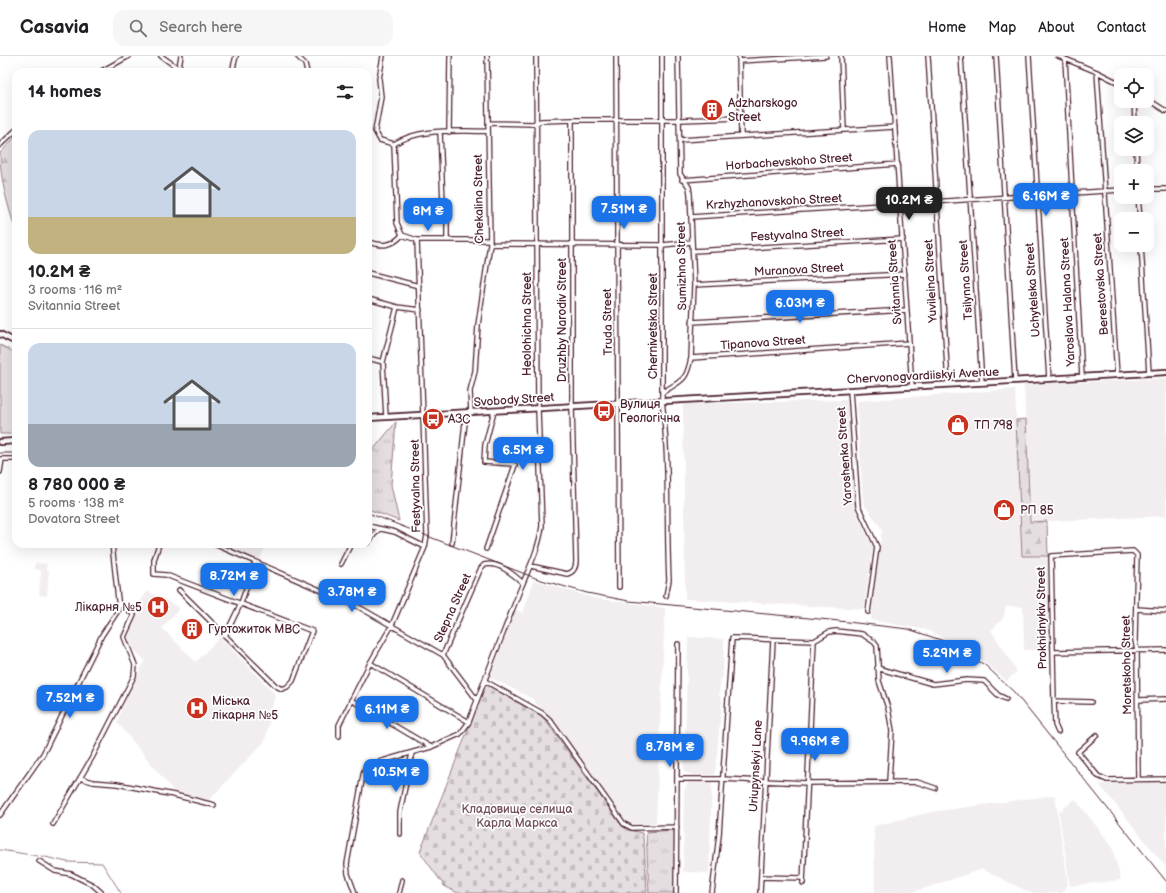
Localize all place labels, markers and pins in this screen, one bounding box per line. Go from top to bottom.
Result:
place label: Adzharskogo Street [728,96,798,125]
building icon: Adzharskogo Street [699,97,725,123]
pin: 6.16M ₴ [1009,183,1083,217]
pin: 10.2M ₴ [872,187,946,221]
pin: 7.51M ₴ [587,196,661,230]
pin: 8M ₴ [404,198,452,232]
pin: 6.03M ₴ [763,290,837,324]
place label: Вулиця Геологічна [620,397,680,426]
bus stop icon: Вулиця Геологічна [591,398,617,424]
bus stop icon: АЗС [420,406,446,432]
place label: АЗС [447,412,470,427]
shop icon: ТП 798 [945,412,971,438]
place label: ТП 798 [974,418,1013,433]
pin: 6.5M ₴ [490,437,556,471]
shop icon: РП 85 [991,497,1017,523]
place label: РП 85 [1020,503,1054,518]
pin: 8.72M ₴ [197,563,271,597]
pin: 3.78M ₴ [315,579,389,613]
hospital icon: Лікарня №5 [145,594,171,620]
place label: Лікарня №5 [74,600,142,615]
building icon: Гуртожиток МВС [179,616,205,642]
place label: Гуртожиток МВС [208,622,300,637]
pin: 5.29M ₴ [910,640,984,674]
pin: 7.52M ₴ [33,685,107,719]
place label: Міська лікарня №5 [212,694,278,723]
hospital icon: Міська лікарня №5 [184,695,210,721]
pin: 6.11M ₴ [350,696,424,730]
pin: 9.96M ₴ [778,728,852,762]
pin: 8.78M ₴ [633,734,707,768]
pin: 10.5M ₴ [359,759,433,793]

